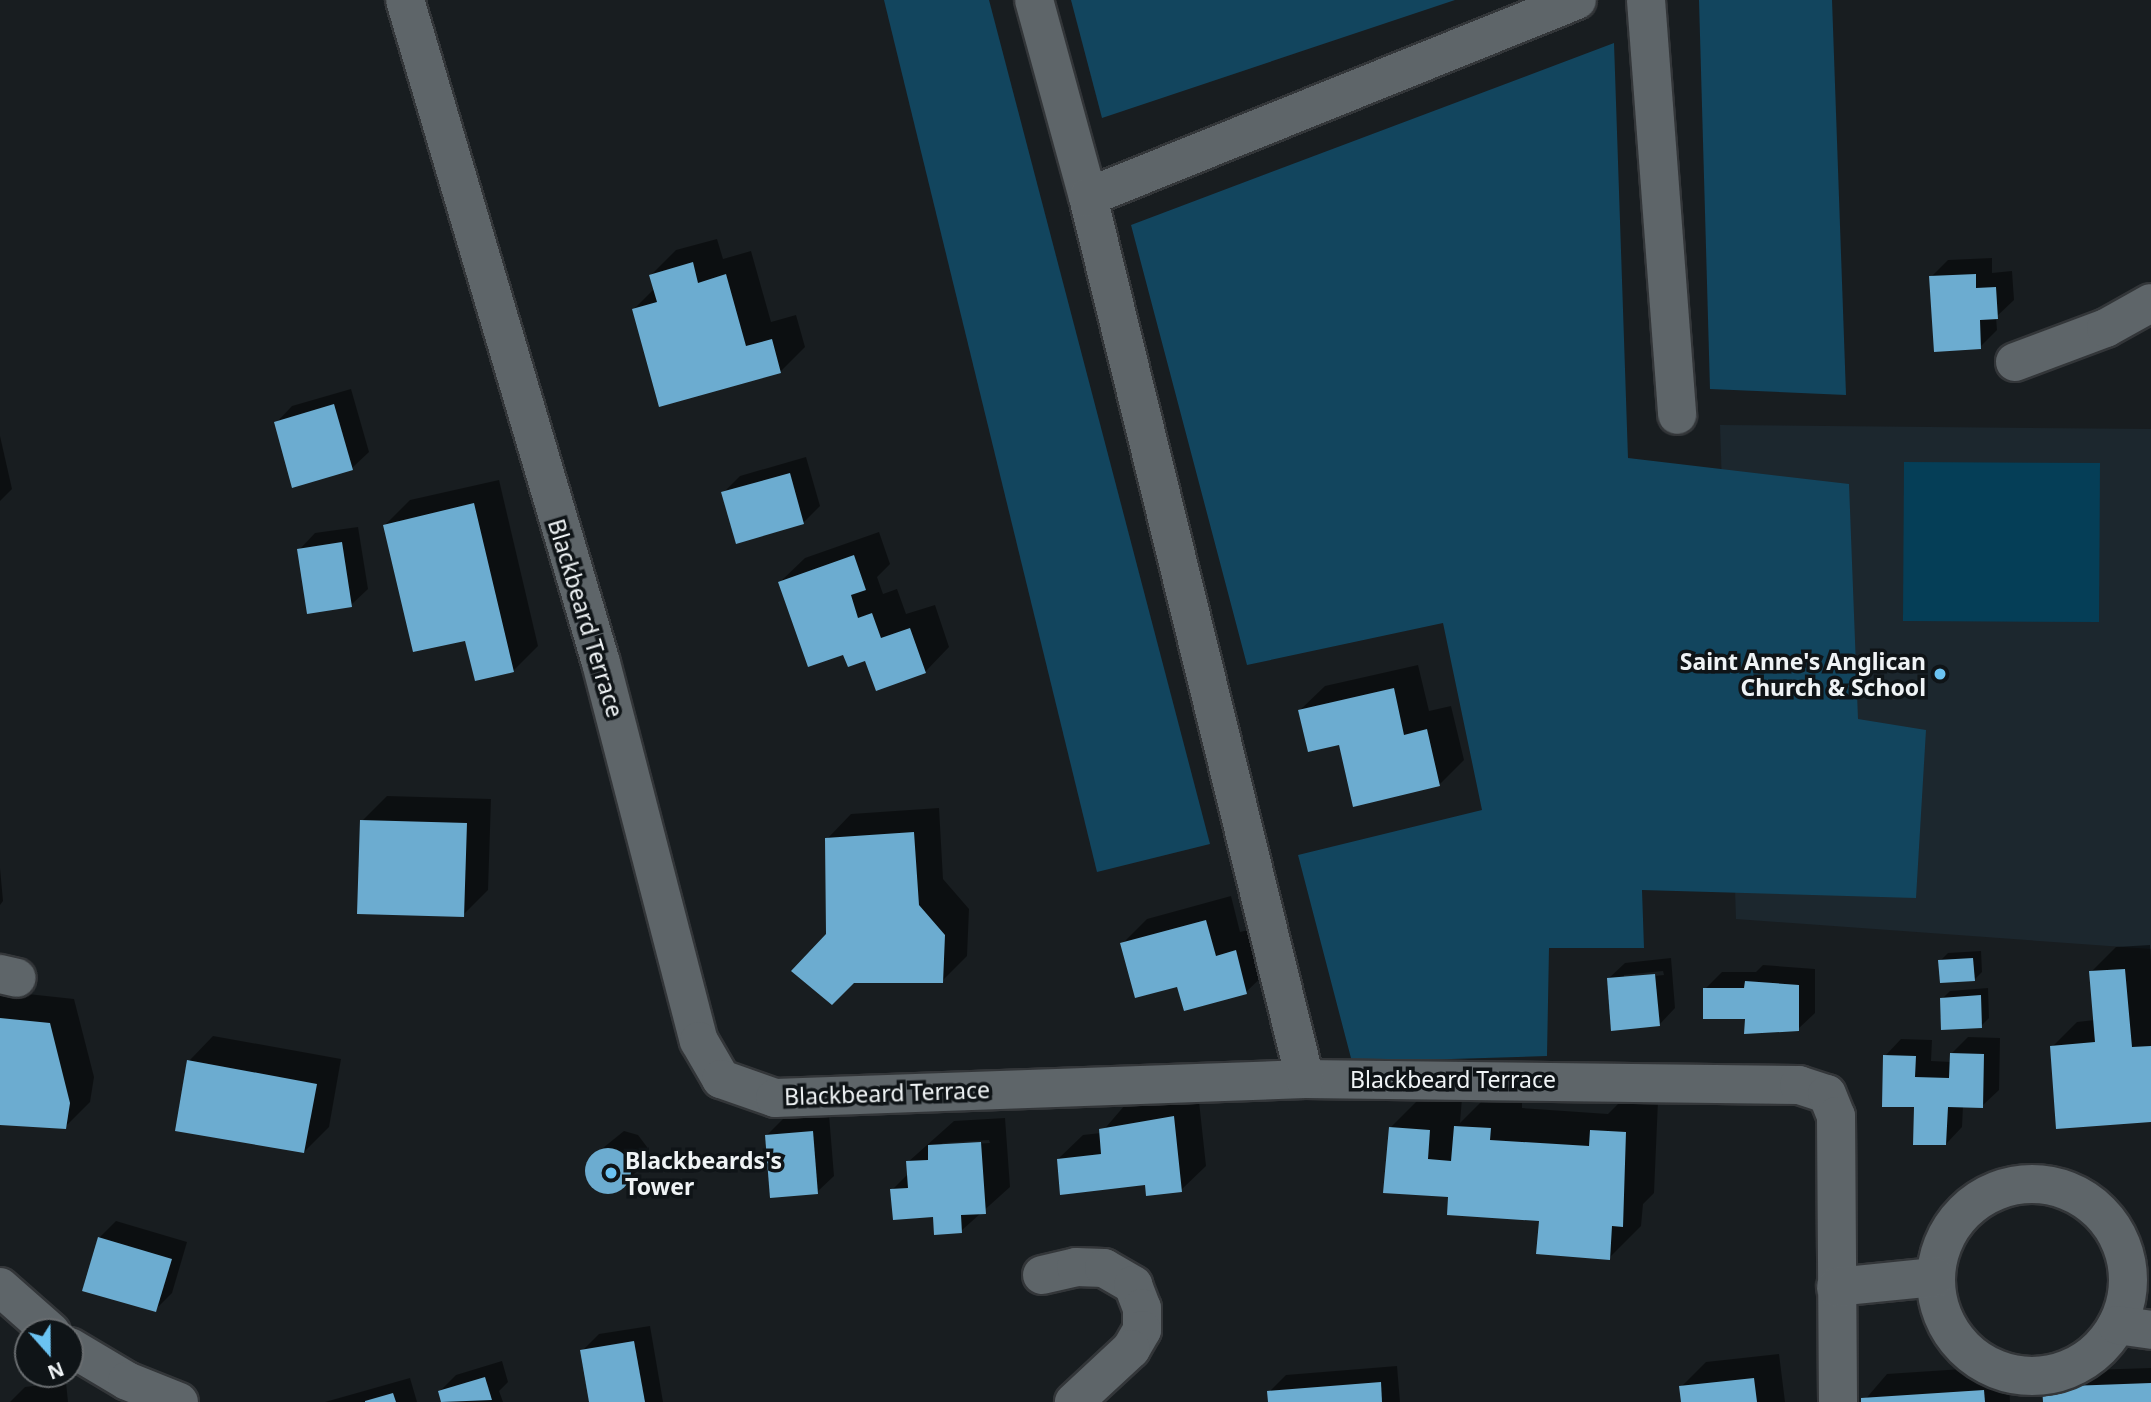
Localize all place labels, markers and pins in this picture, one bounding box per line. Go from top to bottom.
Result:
place label: Saint Anne's Anglican Church & School [1680,647,1926,701]
marker: Saint Anne's Anglican Church & School [1932,666,1948,682]
place label: Blackbeards's Tower [625,1146,782,1200]
marker: Blackbeards's Tower [603,1165,619,1181]

